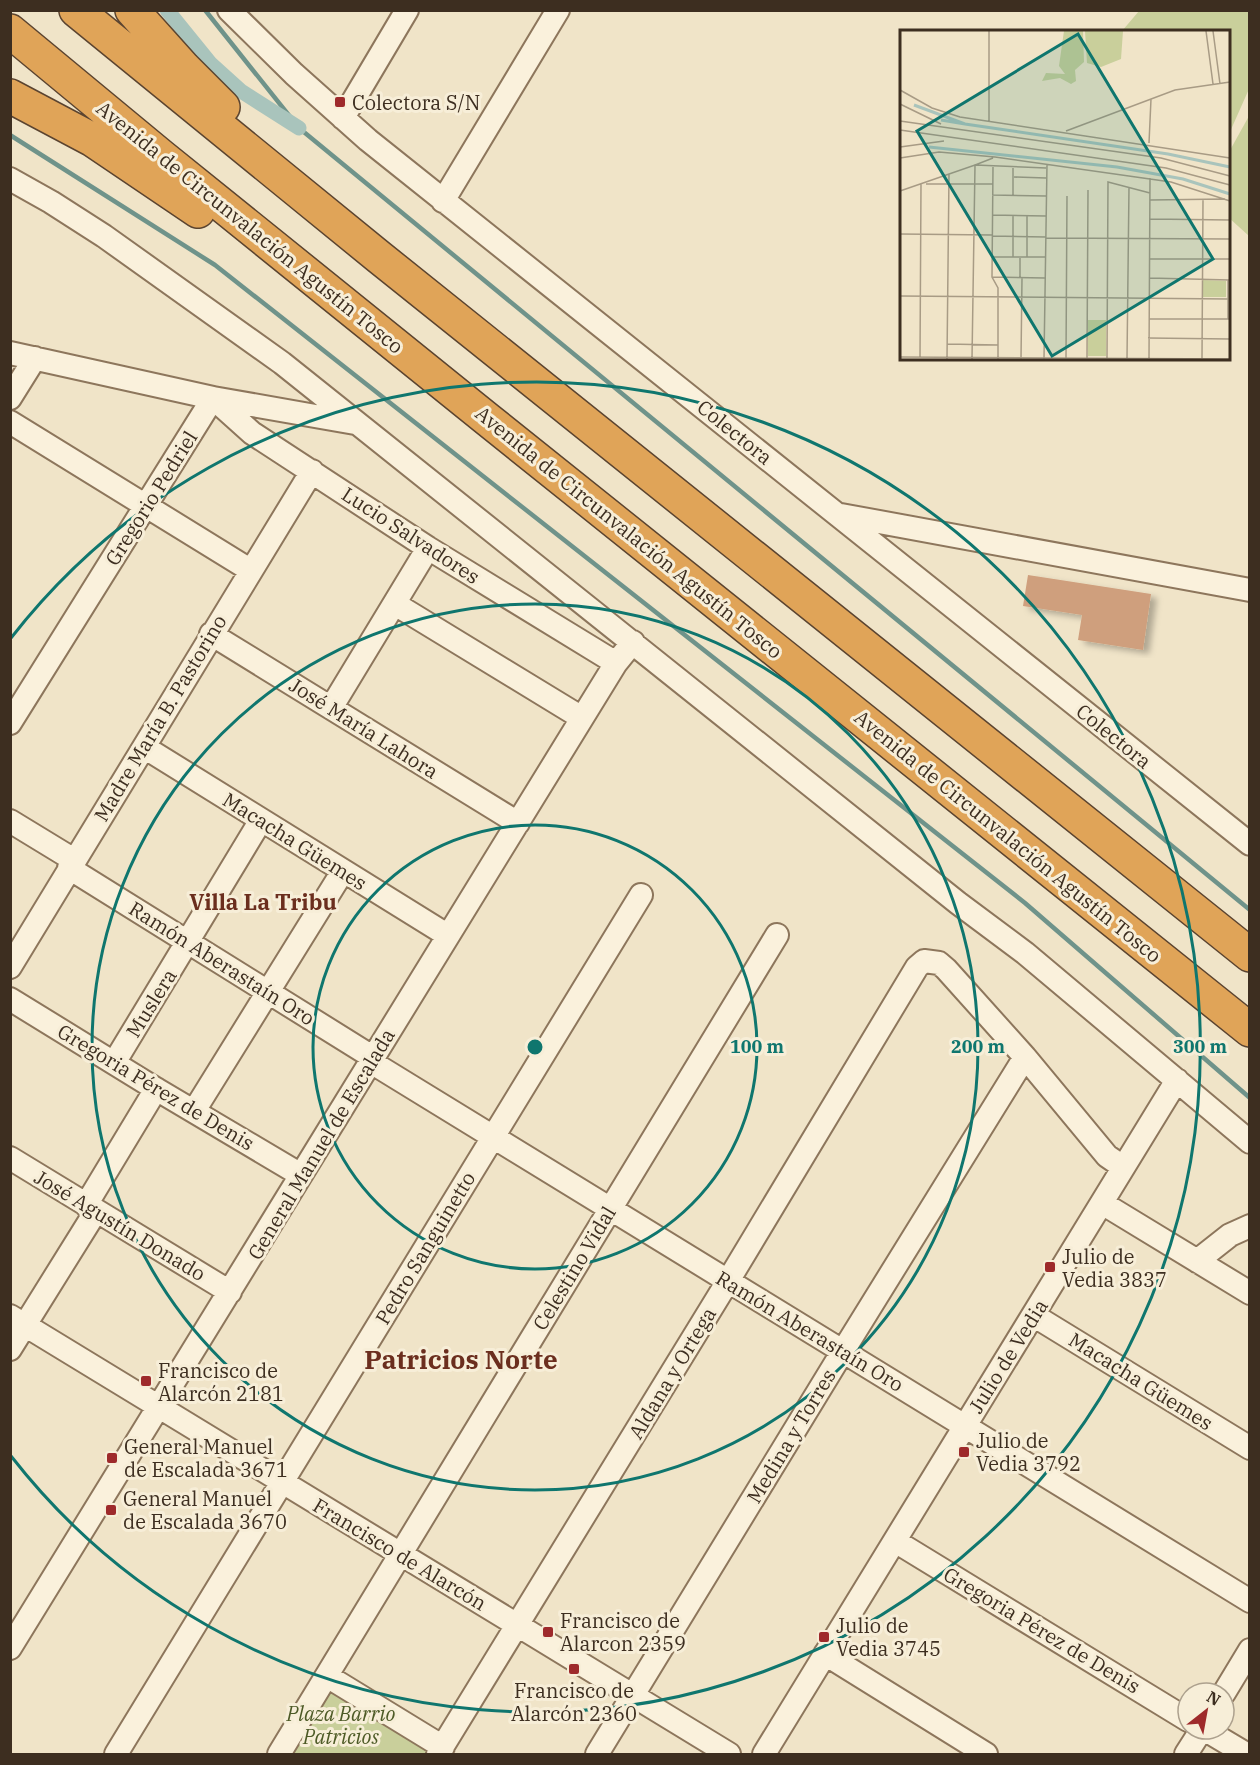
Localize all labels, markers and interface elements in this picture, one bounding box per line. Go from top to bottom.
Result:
inset map [900,30,1230,360]
place label: Colectora S/N [352,89,480,116]
street label: Avenida de Circunvalación Agustín Tosco [91,95,409,359]
marker: Colectora S/N [333,95,347,109]
street label: Colectora [692,393,778,471]
street label: Avenida de Circunvalación Agustín Tosco [470,400,788,664]
street label: Gregorio Pedriel [99,425,203,571]
street label: Lucio Salvadores [337,480,485,590]
street label: Madre María B. Pastorino [87,610,233,826]
street label: José María Lahora [284,671,444,785]
street label: Colectora [1071,697,1157,775]
street label: Avenida de Circunvalación Agustín Tosco [849,704,1167,968]
street label: Macacha Güemes [218,786,372,896]
district label: Villa La Tribu [189,887,337,916]
street label: Ramón Aberastaín Oro [124,895,320,1031]
street label: Muslera [119,964,183,1042]
street label: Gregoria Pérez de Denis [53,1017,259,1157]
street label: General Manuel de Escalada [241,1023,401,1265]
text: 100 m [730,1035,785,1058]
text: 200 m [951,1035,1006,1058]
text: 300 m [1173,1035,1228,1058]
centre of rings [525,1037,545,1057]
street label: José Agustín Donado [29,1163,211,1287]
street label: Pedro Sanguinetto [369,1167,481,1329]
street label: Celestino Vidal [526,1201,622,1335]
place label: Julio de Vedia 3837 [1062,1243,1167,1293]
marker: Julio de Vedia 3837 [1043,1260,1057,1274]
street label: Ramón Aberastaín Oro [711,1264,909,1398]
street label: Julio de Vedia [962,1294,1054,1418]
street label: Aldana y Ortega [622,1302,722,1444]
street label: Macacha Güemes [1064,1326,1218,1436]
district label: Patricios Norte [364,1342,558,1376]
place label: Francisco de Alarcón 2181 [158,1357,284,1407]
street label: Medina y Torres [740,1364,842,1508]
marker: Francisco de Alarcón 2181 [139,1374,153,1388]
place label: Julio de Vedia 3792 [976,1427,1081,1477]
place label: General Manuel de Escalada 3671 [124,1433,288,1483]
marker: Julio de Vedia 3792 [957,1445,971,1459]
marker: General Manuel de Escalada 3671 [105,1451,119,1465]
place label: General Manuel de Escalada 3670 [123,1485,287,1535]
street label: Francisco de Alarcón [308,1491,492,1617]
marker: General Manuel de Escalada 3670 [104,1503,118,1517]
street label: Gregoria Pérez de Denis [939,1560,1145,1700]
place label: Francisco de Alarcon 2359 [560,1607,686,1657]
place label: Julio de Vedia 3745 [836,1612,941,1662]
marker: Francisco de Alarcon 2359 [541,1625,555,1639]
marker: Julio de Vedia 3745 [817,1630,831,1644]
marker: Francisco de Alarcón 2360 [567,1662,581,1676]
place label: Francisco de Alarcón 2360 [511,1677,637,1727]
north arrow [1176,1681,1236,1741]
text: N [1203,1686,1224,1710]
park label: Plaza Barrio Patricios [286,1700,395,1750]

